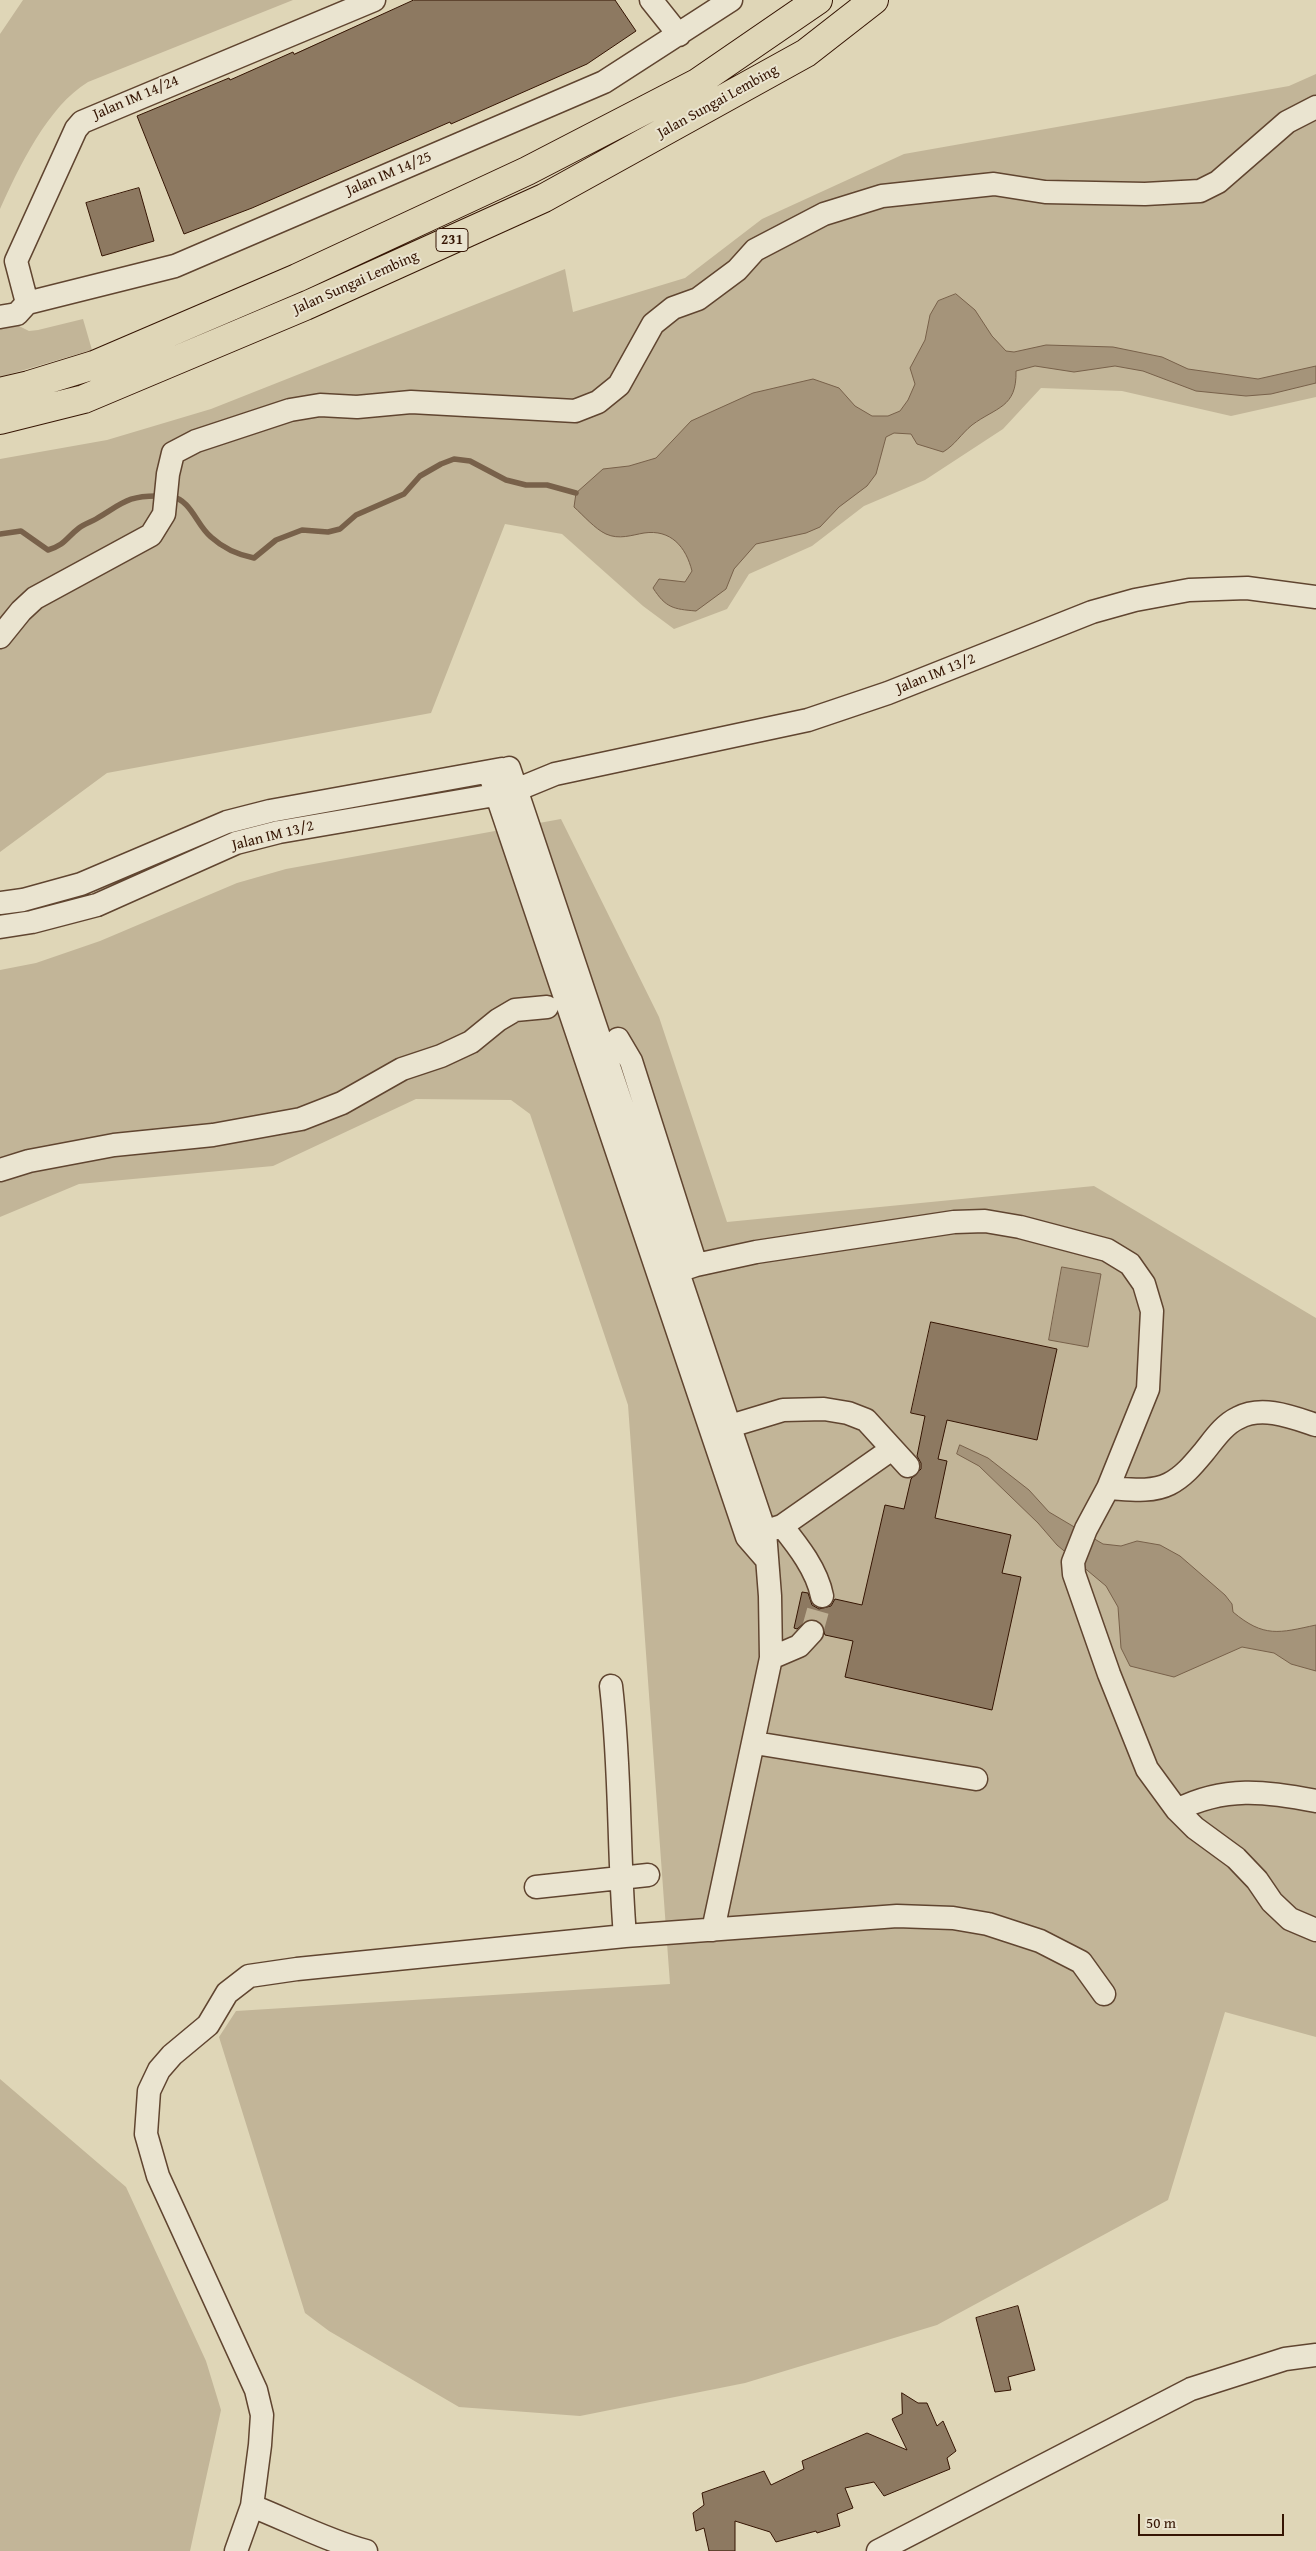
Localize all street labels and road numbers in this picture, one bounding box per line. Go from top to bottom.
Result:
street label: Jalan Sungai Lembing [654,61,782,143]
street label: Jalan IM 14/24 [91,72,181,124]
street label: Jalan IM 14/25 [344,148,434,200]
road number: 231 [436,228,468,252]
street label: Jalan Sungai Lembing [291,247,421,319]
street label: Jalan IM 13/2 [894,650,978,698]
street label: Jalan IM 13/2 [230,817,316,855]

